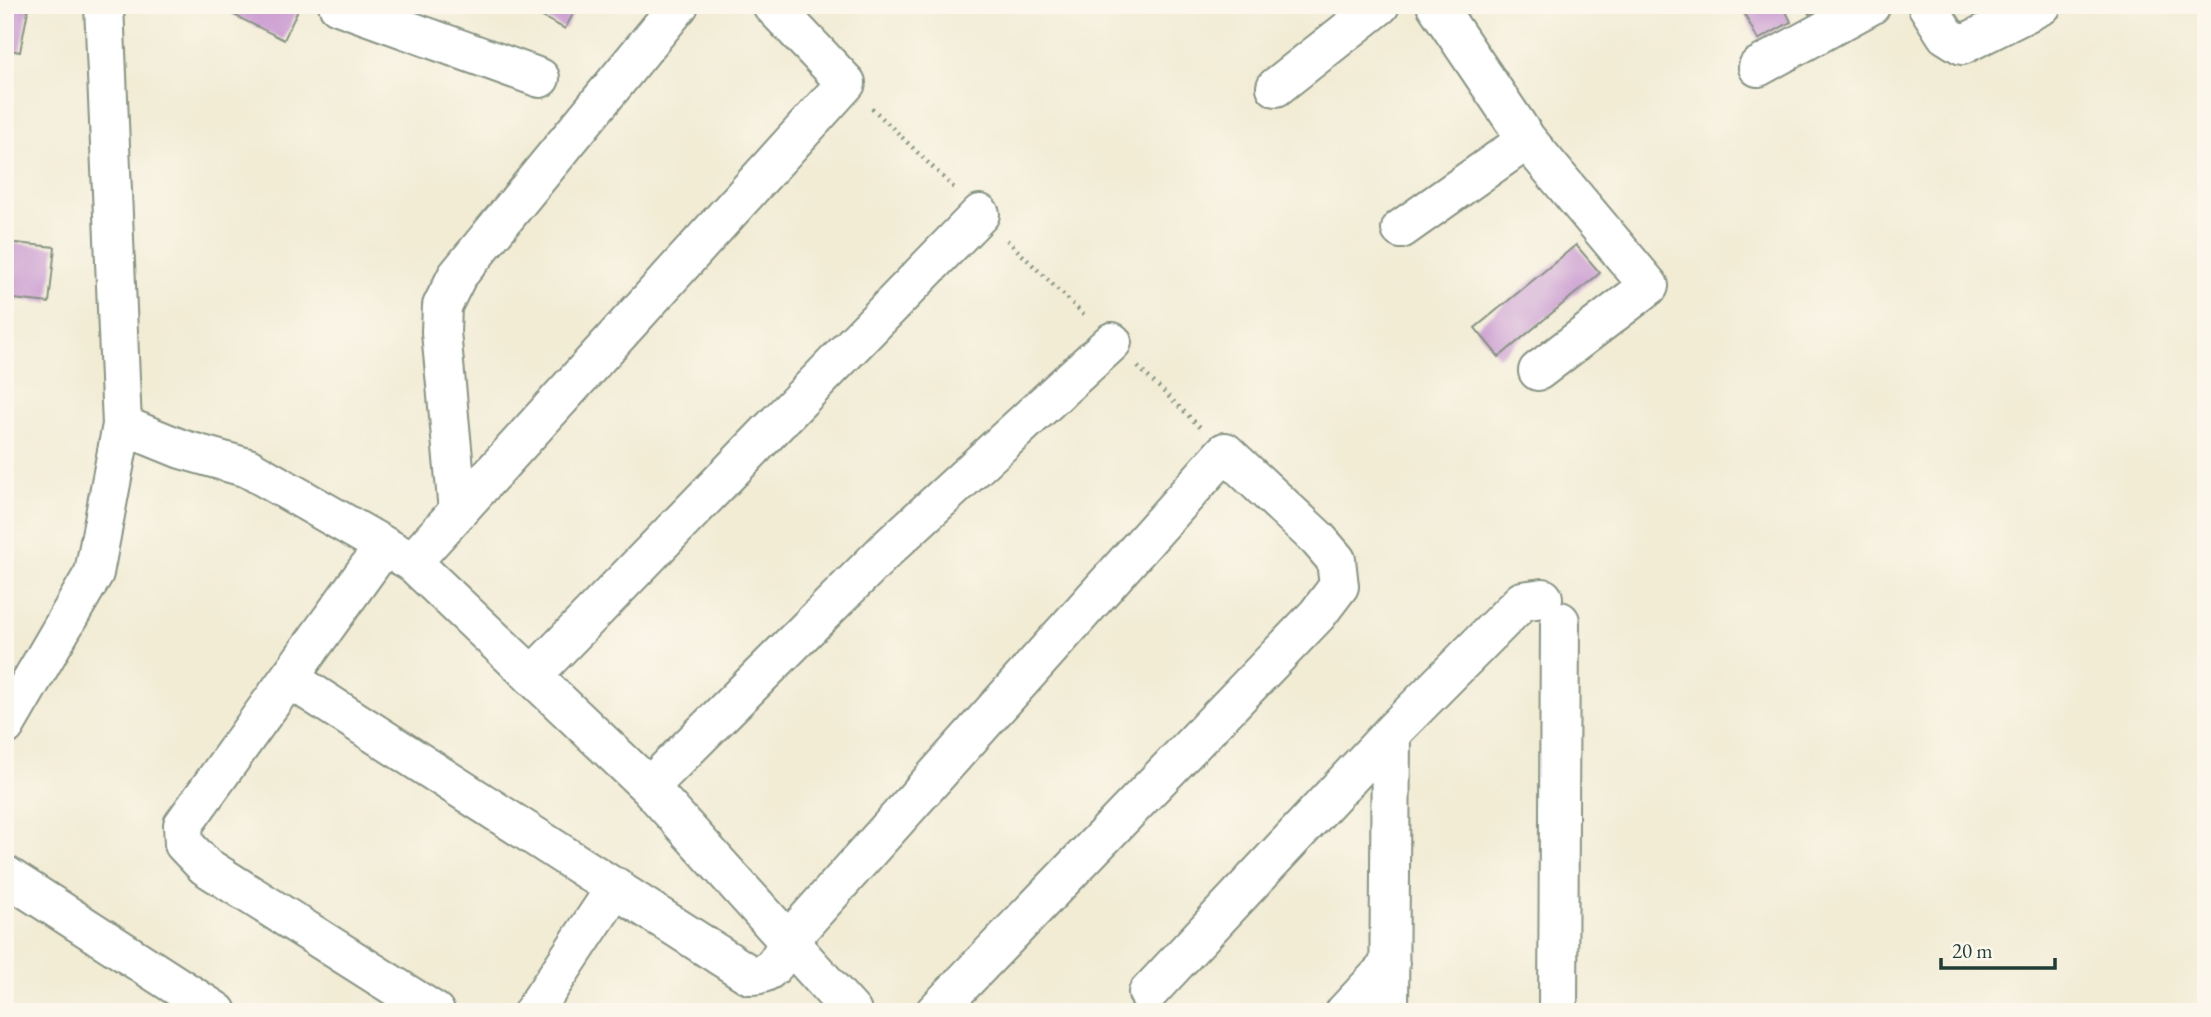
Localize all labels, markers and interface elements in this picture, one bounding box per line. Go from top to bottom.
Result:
scale bar [1941,926,2055,970]
text: 20 m [1952,937,1993,964]

